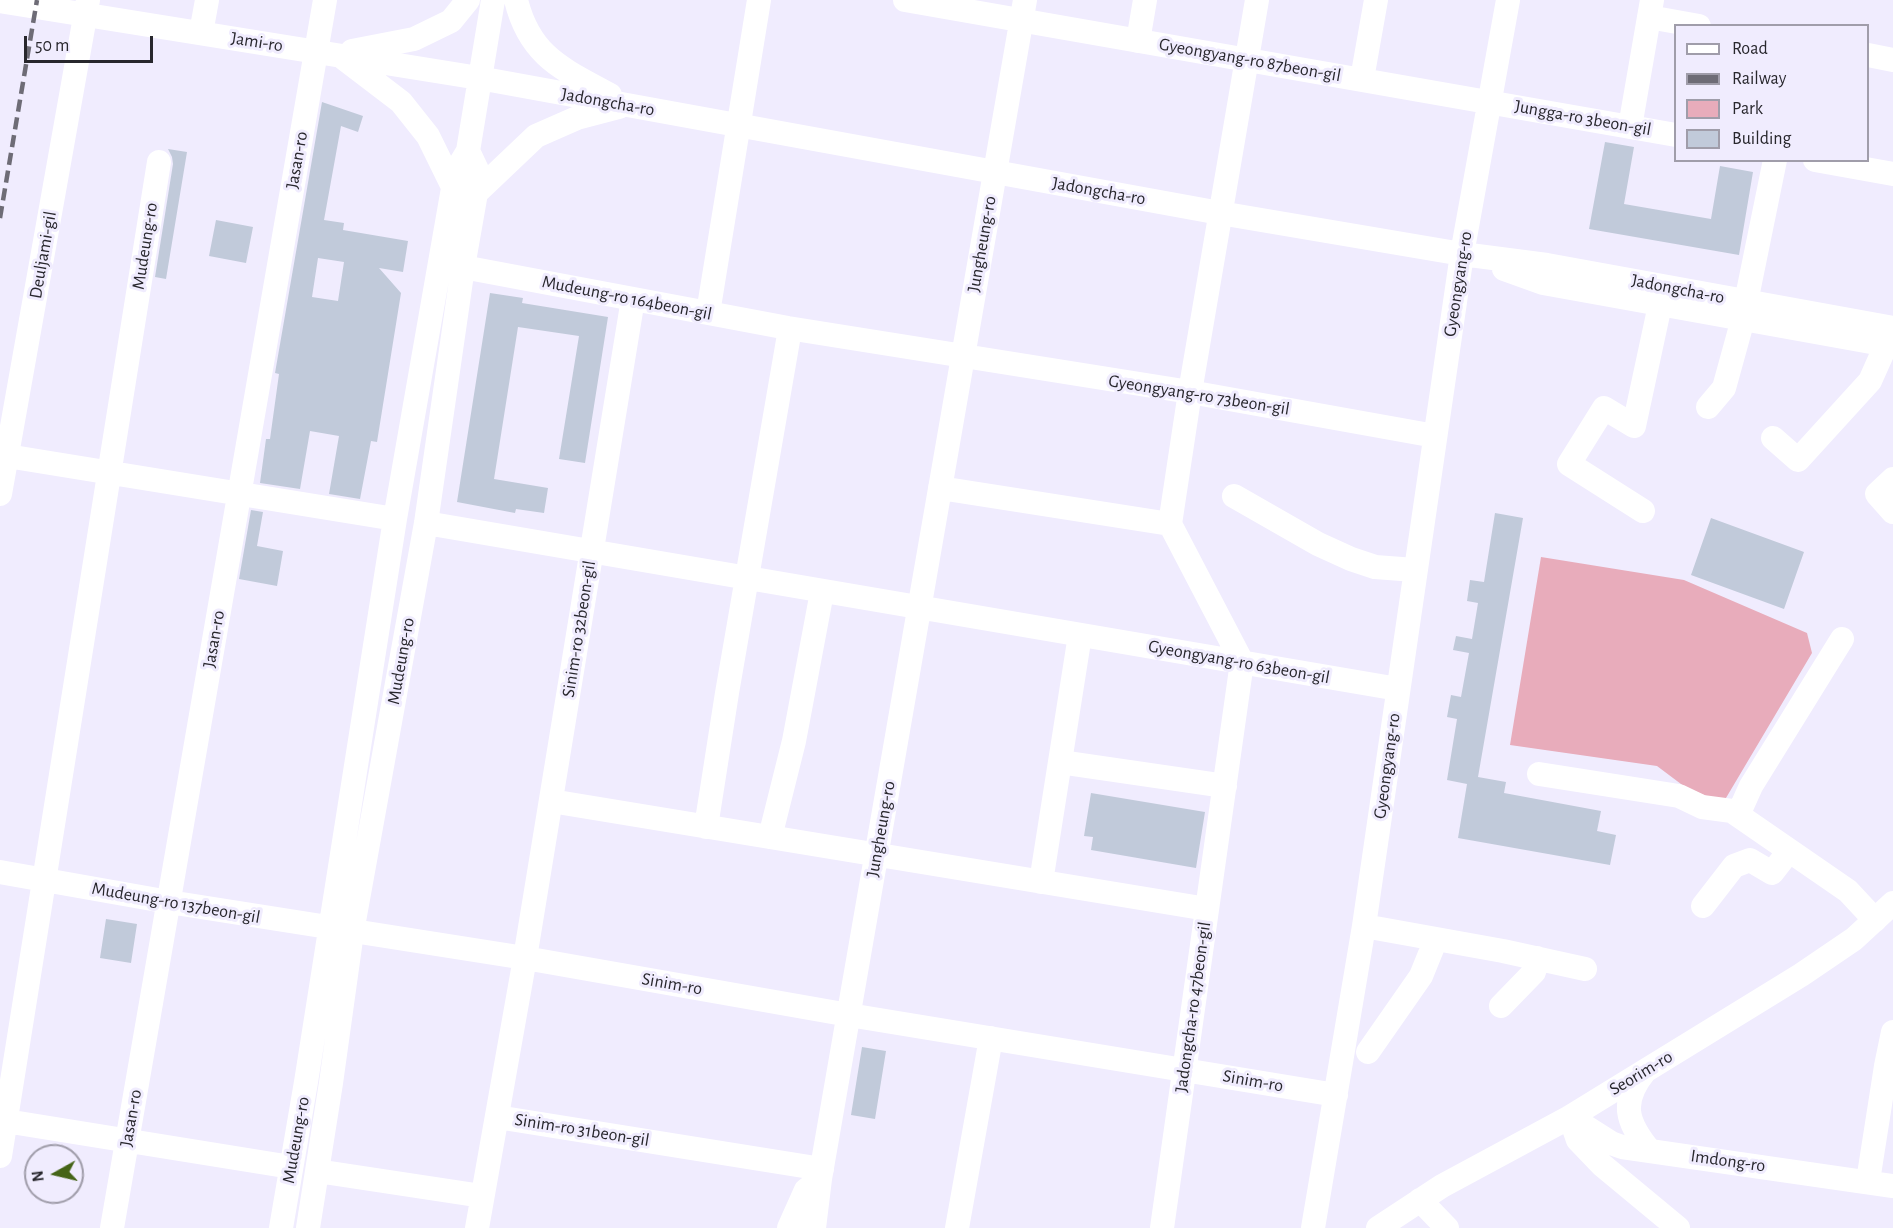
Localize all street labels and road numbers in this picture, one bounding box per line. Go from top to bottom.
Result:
street label: Jami-ro [229,27,285,57]
street label: Gyeongyang-ro 87beon-gil [1157,33,1343,87]
street label: Jadongcha-ro [560,83,656,121]
street label: Jungga-ro 3beon-gil [1513,95,1653,141]
street label: Jasan-ro [281,130,313,190]
street label: Jadongcha-ro [1051,172,1147,210]
street label: Jungheung-ro [963,194,1001,294]
street label: Mudeung-ro [127,201,163,291]
street label: Deuljami-gil [25,210,61,300]
street label: Gyeongyang-ro [1439,230,1477,338]
street label: Jadongcha-ro [1630,269,1726,309]
street label: Mudeung-ro 164beon-gil [540,271,714,325]
street label: Gyeongyang-ro 73beon-gil [1107,370,1291,420]
street label: Sinim-ro 32beon-gil [558,559,600,699]
street label: Jasan-ro [198,609,230,669]
street label: Mudeung-ro [383,616,419,706]
street label: Gyeongyang-ro 63beon-gil [1146,635,1332,689]
street label: Gyeongyang-ro [1369,712,1405,820]
street label: Jungheung-ro [862,779,900,879]
street label: Mudeung-ro 137beon-gil [90,878,262,928]
street label: Jadongcha-ro 47beon-gil [1170,920,1216,1094]
street label: Sinim-ro [640,968,704,1000]
street label: Seorim-ro [1606,1046,1676,1100]
street label: Sinim-ro [1221,1065,1285,1097]
street label: Jasan-ro [115,1088,147,1148]
street label: Mudeung-ro [278,1095,314,1185]
street label: Sinim-ro 31beon-gil [513,1109,651,1151]
street label: Imdong-ro [1689,1145,1767,1177]

